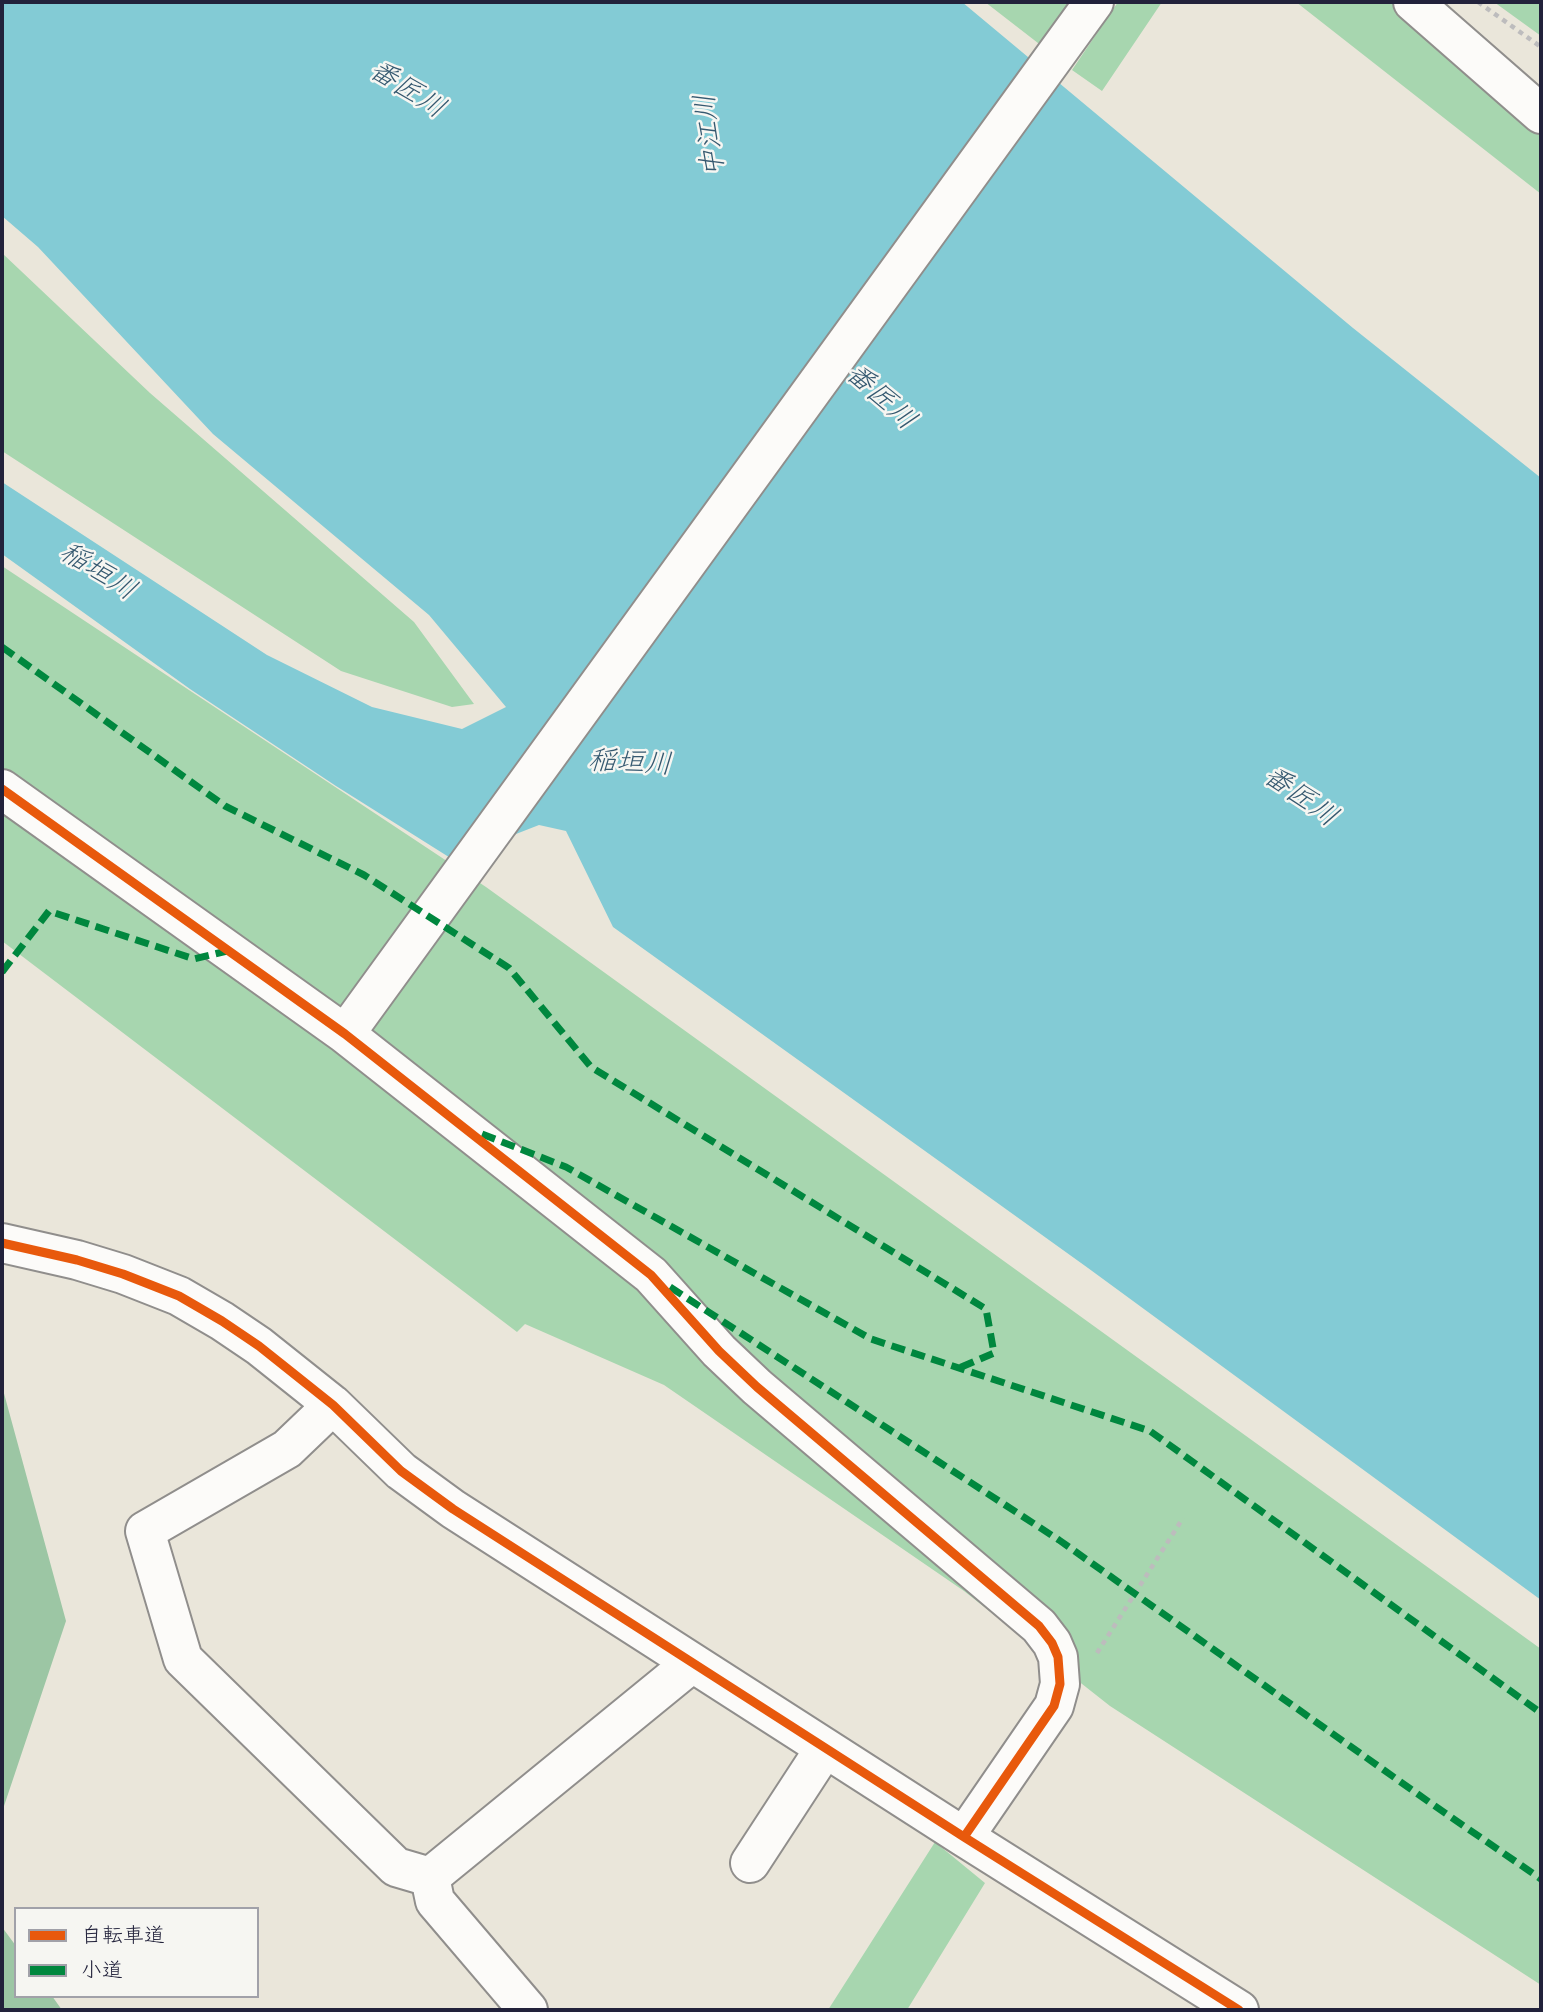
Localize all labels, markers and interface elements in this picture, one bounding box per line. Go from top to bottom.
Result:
water label: 番匠川 [360,56,450,130]
water label: 中江川 [692,91,736,179]
water label: 番匠川 [836,359,920,441]
water label: 稲垣川 [51,538,141,612]
water label: 稲垣川 [587,748,673,786]
water label: 番匠川 [1254,762,1342,838]
legend [14,1907,259,1998]
text: 自転車道 [81,1923,165,1953]
text: 小道 [81,1958,123,1988]

